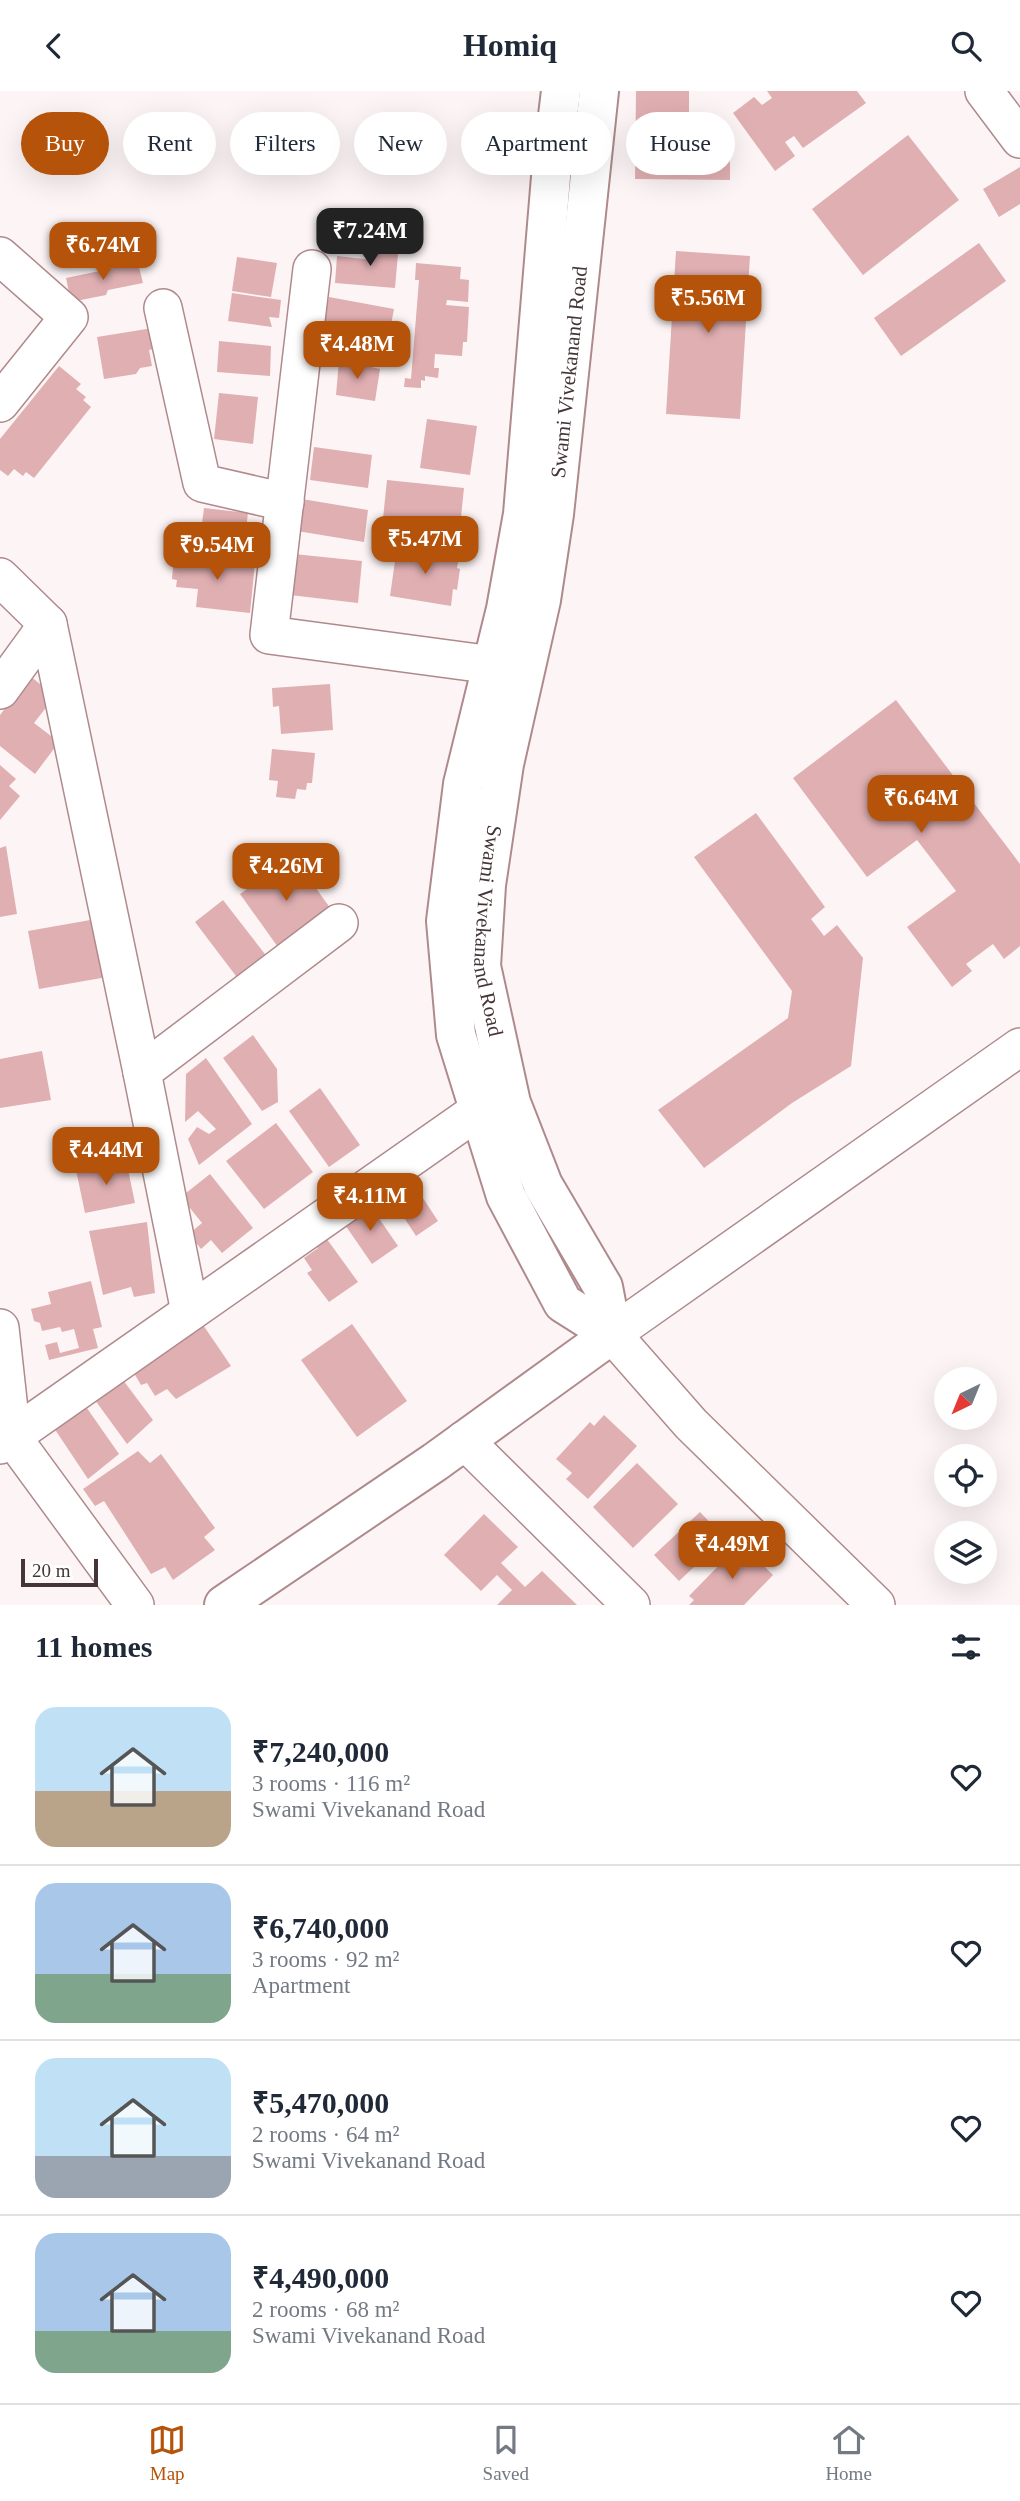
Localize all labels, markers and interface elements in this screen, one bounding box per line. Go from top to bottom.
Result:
icon: back [35,27,73,65]
text: Homiq [463,27,557,63]
icon: search [947,27,985,65]
chip: Buy [21,112,109,175]
chip: Rent [123,112,216,175]
chip: Filters [230,112,340,175]
chip: New [354,112,447,175]
chip: Apartment [461,112,612,175]
chip: House [626,112,735,175]
pin: ₹7.24M [313,209,427,268]
text: ₹7.24M [332,218,408,243]
pin: ₹6.74M [46,223,160,282]
text: ₹6.74M [65,232,141,257]
street label: Swami Vivekanand Road [546,264,592,479]
pin: ₹5.56M [651,275,765,335]
text: ₹5.56M [670,285,746,310]
pin: ₹4.48M [300,321,414,381]
text: ₹4.48M [319,331,395,356]
pin: ₹5.47M [368,517,482,576]
pin: ₹9.54M [160,523,274,582]
text: ₹5.47M [387,526,463,551]
text: ₹9.54M [179,532,255,557]
pin: ₹6.64M [864,775,978,835]
text: ₹6.64M [883,785,959,810]
street label: Swami Vivekanand Road [469,824,508,1039]
pin: ₹4.26M [229,843,343,903]
text: ₹4.26M [248,853,324,878]
pin: ₹4.44M [49,1127,163,1187]
text: ₹4.44M [68,1137,144,1162]
pin: ₹4.11M [313,1173,427,1233]
text: ₹4.11M [333,1183,407,1208]
north arrow [934,1367,998,1430]
map controls [934,1367,997,1584]
button: locate [934,1444,997,1507]
pin: ₹4.49M [675,1521,789,1581]
button: layers [934,1521,997,1584]
text: ₹4.49M [694,1531,770,1556]
scale bar [21,1556,98,1588]
text: 20 m [32,1560,71,1581]
icon: filters [947,1628,985,1666]
text: 11 homes [35,1630,153,1663]
icon: home [91,1735,175,1819]
text: ₹7,240,000 [252,1735,389,1768]
icon: heart [947,1758,985,1796]
text: 3 rooms · 116 m² [252,1771,410,1796]
text: Swami Vivekanand Road [252,1797,485,1822]
icon: home [91,1911,175,1995]
text: ₹6,740,000 [252,1911,389,1944]
icon: heart [947,1934,985,1972]
text: 3 rooms · 92 m² [252,1947,399,1972]
text: Apartment [252,1973,350,1998]
icon: home [91,2086,175,2170]
text: ₹5,470,000 [252,2086,389,2119]
icon: heart [947,2109,985,2147]
text: 2 rooms · 64 m² [252,2122,399,2147]
text: Swami Vivekanand Road [252,2148,485,2173]
icon: home [91,2261,175,2345]
text: ₹4,490,000 [252,2261,389,2294]
icon: heart [947,2284,985,2322]
text: 2 rooms · 68 m² [252,2297,399,2322]
text: Swami Vivekanand Road [252,2323,485,2348]
tab: Map [148,2421,186,2485]
tab: Saved [483,2421,529,2485]
tab: Home [825,2421,872,2485]

